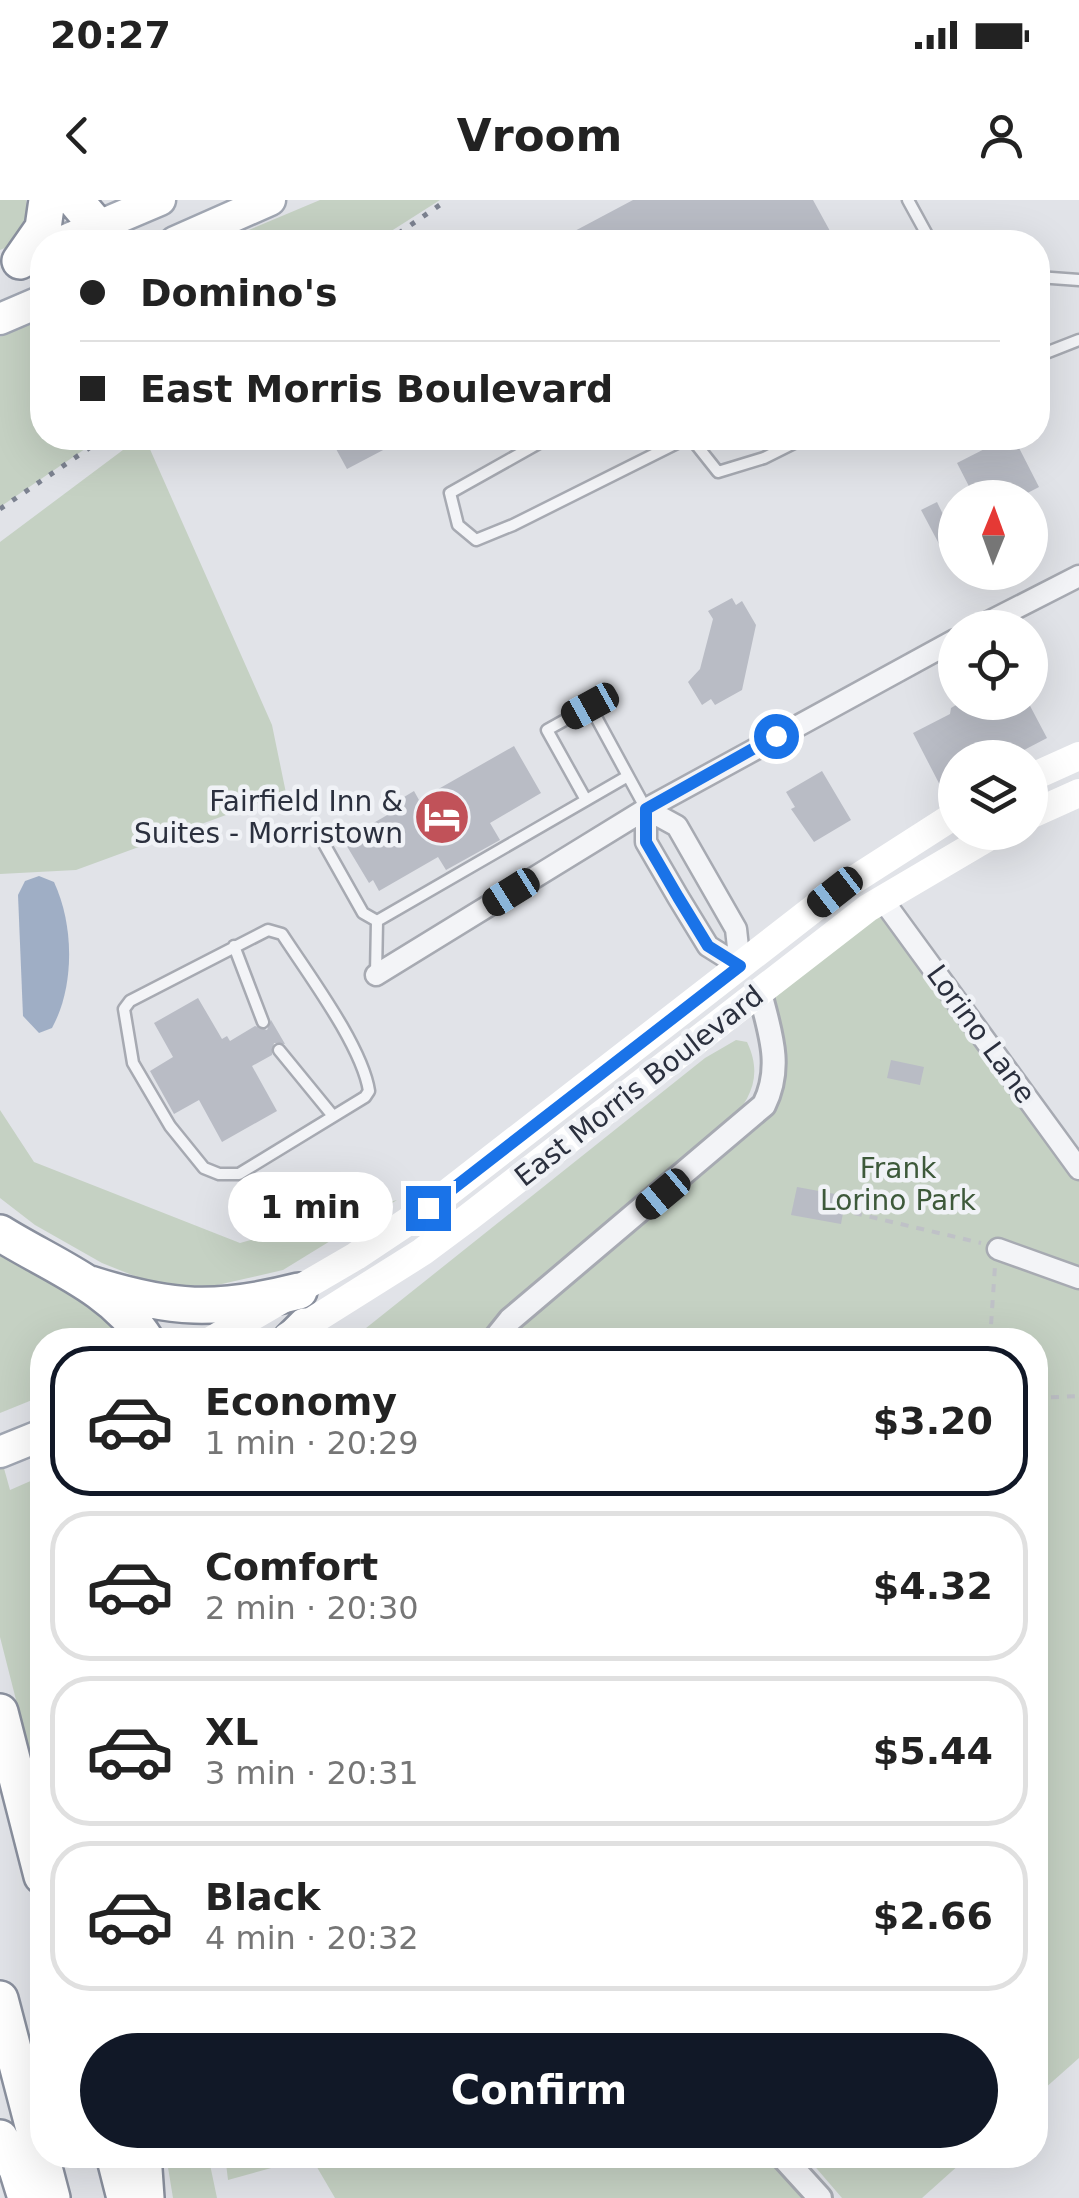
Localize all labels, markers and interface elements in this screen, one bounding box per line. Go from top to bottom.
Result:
text: 20:27 [50,13,171,57]
icon: back [50,108,105,163]
icon: person [974,108,1029,163]
text: Vroom [457,109,622,162]
text: Domino's [140,271,338,315]
text: East Morris Boulevard [140,367,613,411]
north arrow [938,480,1048,590]
map controls [938,480,1048,850]
button: locate [938,610,1048,720]
car [556,678,624,734]
route start [754,714,799,759]
button: layers [938,740,1048,850]
place label: Fairfield Inn & Suites - Morristown [134,785,403,850]
hotel icon: Fairfield Inn & Suites - Morristown [412,787,472,847]
car [802,862,868,922]
car [478,863,544,921]
street label: Lorino Lane [920,958,1042,1110]
street label: East Morris Boulevard [508,979,770,1193]
park label: Frank Lorino Park [820,1152,977,1217]
car [630,1163,696,1225]
callout: 1 min [228,1173,393,1243]
route end [406,1186,451,1231]
text: 1 min [260,1188,361,1226]
icon: car [85,1376,175,1466]
text: Economy [205,1380,397,1424]
text: $3.20 [873,1399,993,1443]
text: 1 min · 20:29 [205,1424,419,1462]
icon: car [85,1541,175,1631]
text: Comfort [205,1545,378,1589]
text: $4.32 [873,1564,993,1608]
text: 2 min · 20:30 [205,1589,419,1627]
icon: car [85,1706,175,1796]
text: XL [205,1710,259,1754]
text: $5.44 [873,1729,993,1773]
text: 3 min · 20:31 [205,1754,419,1792]
icon: car [85,1871,175,1961]
text: Black [205,1875,320,1919]
text: $2.66 [873,1894,993,1938]
text: 4 min · 20:32 [205,1919,419,1957]
button: Confirm [80,2033,998,2148]

